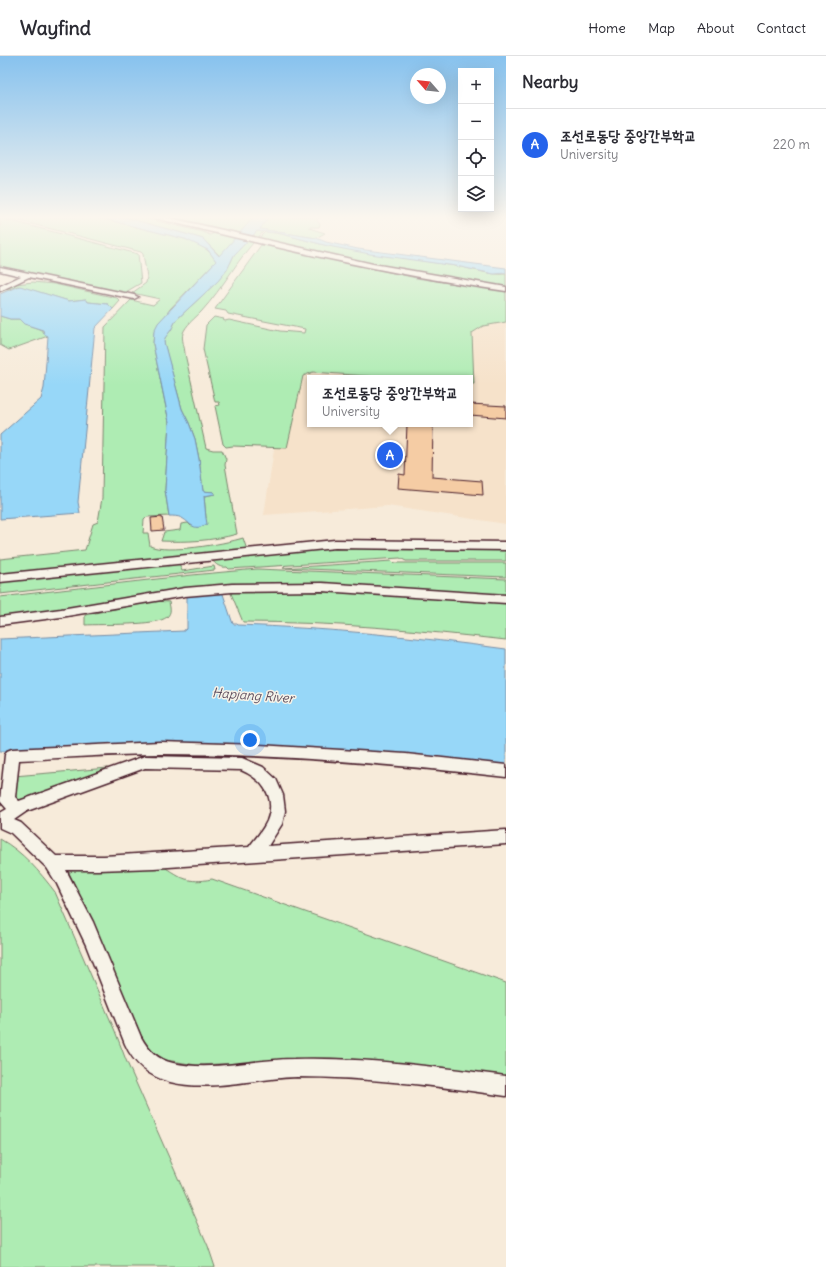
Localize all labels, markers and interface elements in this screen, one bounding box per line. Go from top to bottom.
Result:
text: Wayfind [20,16,91,40]
text: Home [588,19,626,37]
text: Map [648,19,675,37]
text: About [697,19,735,37]
text: Contact [757,19,806,37]
north arrow [410,68,446,104]
map controls [458,68,494,212]
button: + [458,68,494,104]
text: Nearby [522,71,578,93]
button: − [458,104,494,140]
text: 조선로동당 중앙간부학교 [560,126,696,145]
text: A [531,136,539,153]
text: 220 m [773,136,810,153]
button: locate [458,140,494,176]
text: University [560,146,618,163]
button: layers [458,176,494,212]
popup [307,375,473,427]
text: 조선로동당 중앙간부학교 [322,383,458,402]
text: University [322,403,380,420]
pin: A [377,440,403,470]
water label: Hapjang River [211,684,296,707]
your location [240,730,260,750]

